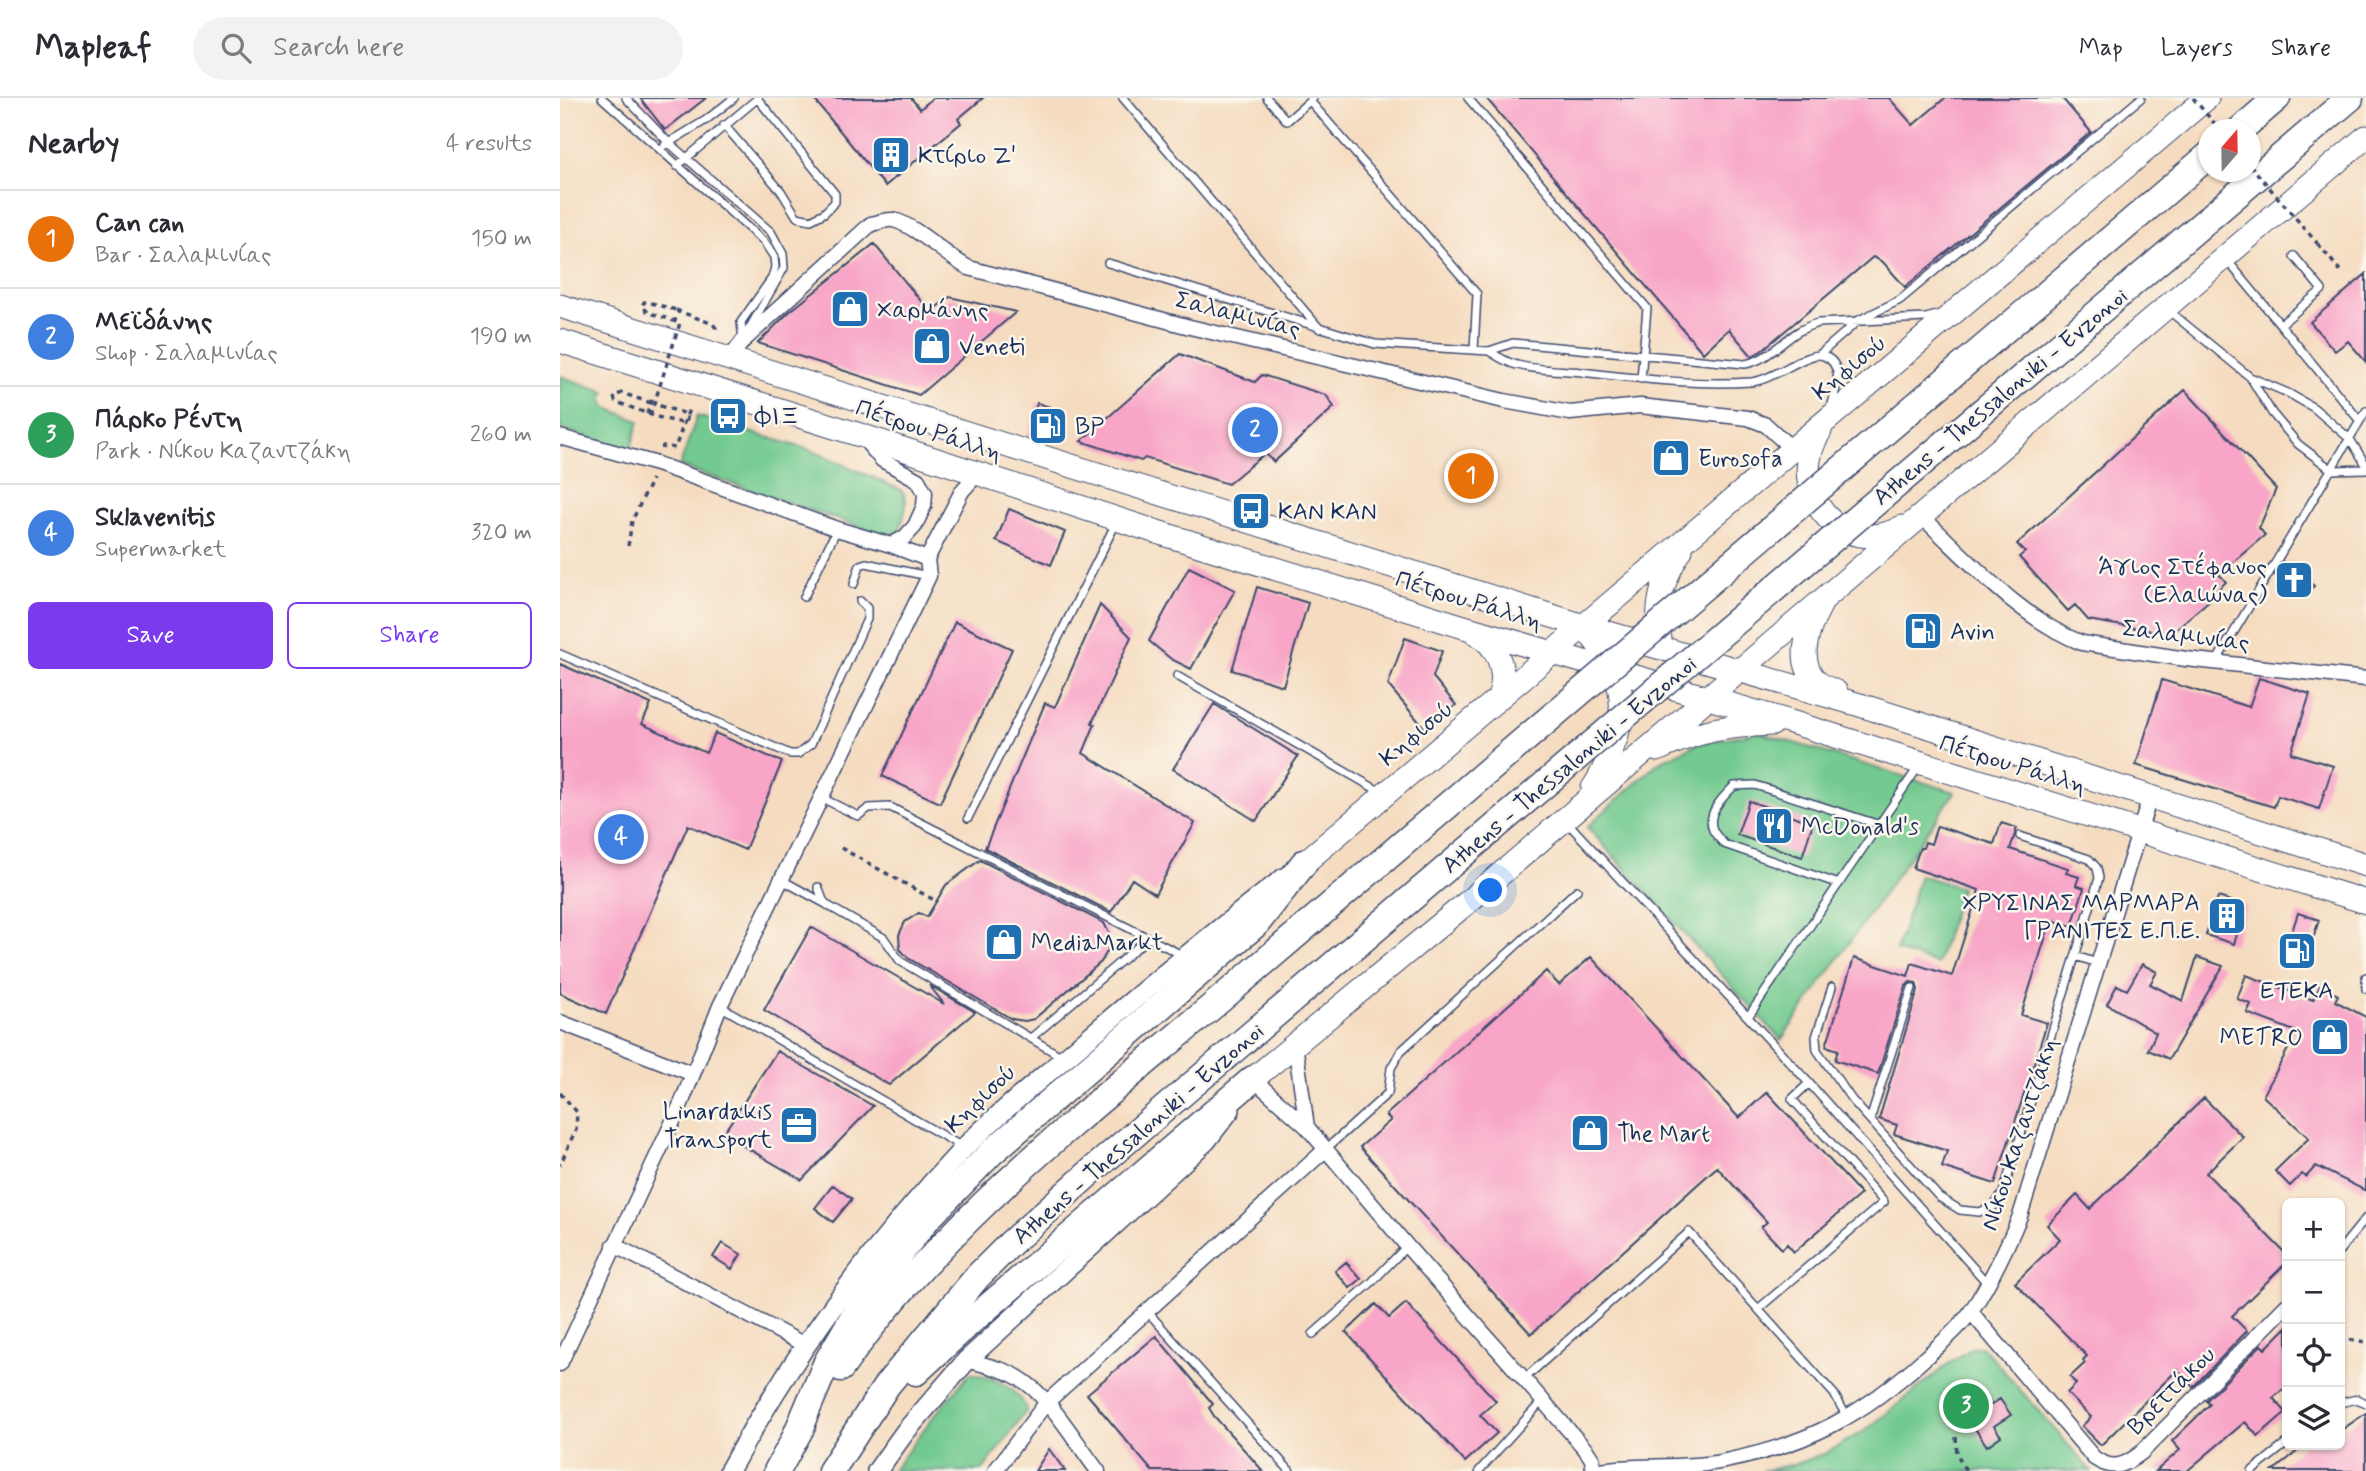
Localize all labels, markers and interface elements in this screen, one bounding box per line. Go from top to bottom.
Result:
search box [193,17,683,80]
text: Mapleaf [35,26,151,70]
icon: search [217,29,255,67]
text: Search here [273,31,404,65]
text: Map [2079,33,2123,64]
text: Layers [2161,33,2233,64]
text: Share [2271,33,2331,64]
north arrow [2198,119,2261,182]
text: Nearby [28,124,119,163]
text: 4 results [446,129,532,159]
building icon: Κτίριο Ζ' [870,134,912,176]
place label: Κτίριο Ζ' [918,141,1016,172]
text: Can can [95,207,184,241]
text: 1 [46,224,56,254]
text: 150 m [471,224,532,254]
text: Bar · Σαλαμινίας [95,241,271,271]
street label: Athens - Thessaloniki - Evzonoi [1867,281,2135,513]
street label: Σαλαμινίας [1172,285,1303,346]
shop icon: Χαρμάνης [829,288,871,330]
place label: Χαρμάνης [877,295,988,326]
text: Μεϊδάνης [95,305,212,339]
text: 2 [45,322,57,352]
text: 190 m [470,322,532,352]
shop icon: Veneti [911,325,953,367]
street label: Κηφισού [1806,328,1894,408]
place label: Veneti [959,332,1025,363]
text: Shop · Σαλαμινίας [95,339,278,369]
street label: Πέτρου Ράλλη [851,392,1006,470]
bus stop icon: ΦΙΞ [707,395,749,437]
place label: ΦΙΞ [754,402,798,433]
text: Πάρκο Ρέντη [95,403,243,437]
pin: 2 [1232,404,1278,456]
fuel station icon: BP [1027,405,1069,447]
place label: BP [1075,412,1104,443]
text: 3 [46,420,56,450]
text: 260 m [470,420,532,450]
text: Park · Νίκου Καζαντζάκη [95,437,351,467]
shop icon: Eurosofa [1650,437,1692,479]
place label: Eurosofa [1698,444,1783,475]
pin: 1 [1448,450,1494,502]
bus stop icon: ΚΑΝ ΚΑΝ [1230,490,1272,532]
place label: ΚΑΝ ΚΑΝ [1278,497,1377,528]
text: Sklavenitis [95,501,215,535]
text: 4 [44,518,58,548]
text: 320 m [471,518,532,548]
text: Supermarket [95,535,226,565]
place label: Άγιος Στέφανος (Ελαιώνας) [2098,551,2267,611]
church icon: Άγιος Στέφανος (Ελαιώνας) [2273,559,2315,601]
street label: Πέτρου Ράλλη [1391,563,1546,638]
button: Save [28,602,273,669]
button: Share [287,602,532,669]
fuel station icon: Avin [1902,610,1944,652]
street label: Σαλαμινίας [2120,613,2251,660]
place label: Avin [1950,617,1995,648]
street label: Athens - Thessaloniki - Evzonoi [1436,649,1704,881]
street label: Κηφισού [1373,694,1461,774]
street label: Πέτρου Ράλλη [1935,727,2090,802]
restaurant icon: McDonald's [1753,805,1795,847]
pin: 4 [598,811,644,863]
place label: McDonald's [1801,812,1919,843]
your location [1473,873,1507,907]
place label: ΧΡΥΣΙΝΑΣ ΜΑΡΜΑΡΑ ΓΡΑΝΙΤΕΣ Ε.Π.Ε. [1962,888,2200,947]
building icon: ΧΡΥΣΙΝΑΣ ΜΑΡΜΑΡΑ ΓΡΑΝΙΤΕΣ Ε.Π.Ε. [2206,895,2248,937]
shop icon: MediaMarkt [983,921,1025,963]
place label: MediaMarkt [1031,928,1163,959]
fuel station icon: ΕΤΕΚΑ [2276,930,2318,972]
place label: ΕΤΕΚΑ [2260,976,2334,1007]
street label: Athens - Thessaloniki - Evzonoi [1007,1016,1271,1252]
shop icon: METRO [2309,1016,2351,1058]
place label: METRO [2219,1023,2303,1054]
street label: Νίκου Καζαντζάκη [1975,1034,2066,1235]
street label: Κηφισού [939,1057,1023,1141]
place label: Linardakis Transport [663,1097,772,1156]
office icon: Linardakis Transport [778,1104,820,1146]
shop icon: The Mart [1569,1112,1611,1154]
place label: The Mart [1617,1119,1710,1150]
map controls [2282,1198,2345,1450]
button: + [2282,1198,2345,1261]
button: − [2282,1261,2345,1324]
button: locate [2282,1324,2345,1387]
street label: Βρεττάκου [2121,1340,2223,1442]
pin: 3 [1943,1380,1989,1432]
button: layers [2282,1387,2345,1450]

